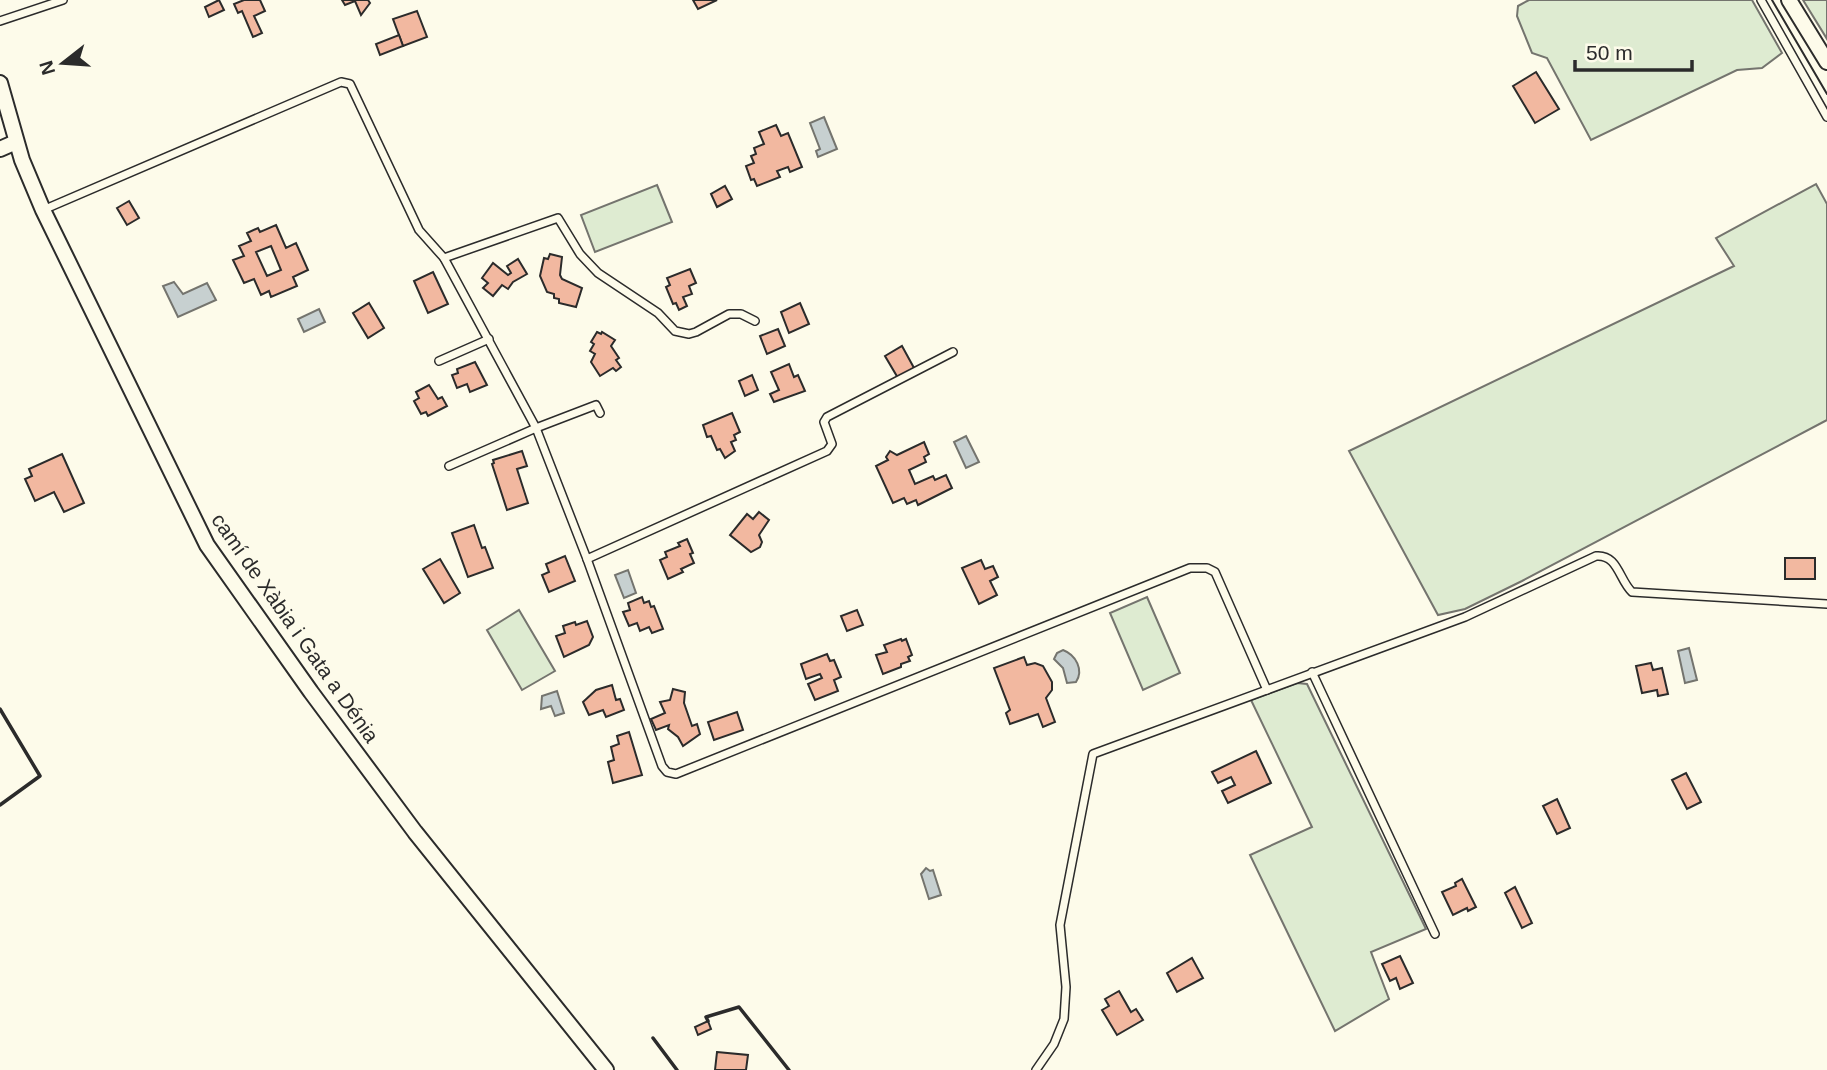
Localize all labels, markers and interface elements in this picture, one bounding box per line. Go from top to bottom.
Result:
north arrow [28,28,98,98]
scale bar [1575,28,1692,72]
text: 50 m [1586,41,1633,64]
text: N [35,58,59,77]
street label: camí de Xàbia i Gata a Dénia [207,509,384,747]

